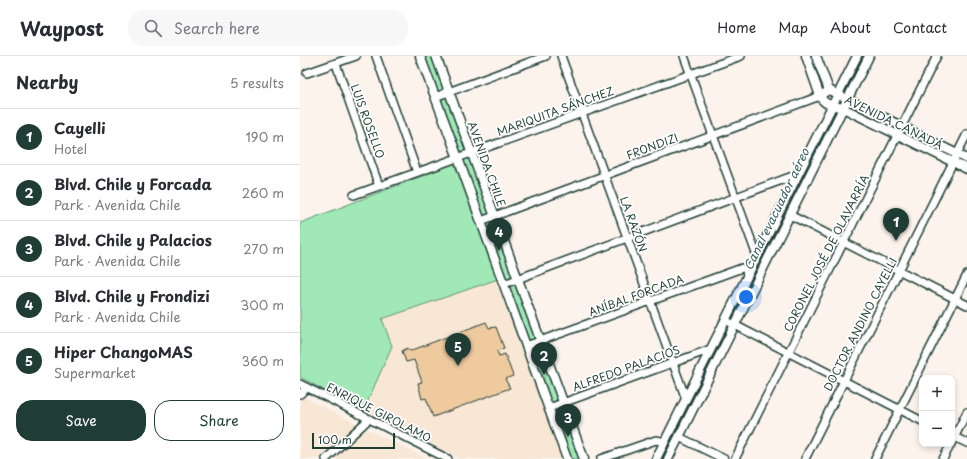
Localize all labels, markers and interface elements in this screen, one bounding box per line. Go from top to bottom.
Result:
search box [128,10,408,46]
text: Waypost [20,14,104,42]
text: Search here [174,16,260,39]
icon: search [142,17,164,39]
text: Home [717,17,756,38]
text: Map [778,17,808,38]
text: About [830,17,871,38]
text: Contact [893,17,947,38]
text: Nearby [16,69,78,95]
text: 5 results [230,73,284,92]
street label: LUIS ROSELLO [347,81,389,161]
street label: MARIQUITA SÁNCHEZ [494,82,616,140]
street label: AVENIDA CANADÁ [842,91,946,153]
text: Cayelli [54,116,106,139]
street label: AVENIDA CHILE [464,119,510,209]
text: 1 [26,127,32,146]
text: 190 m [245,127,284,146]
street label: FRONDIZI [624,129,680,163]
text: Hotel [54,139,87,158]
water label: Canal evacuador aéreo [739,144,814,273]
street label: CORONEL JOSÉ DE OLAVARRÍA [779,171,873,335]
text: Blvd. Chile y Forcada [54,172,212,195]
text: 2 [24,183,34,202]
text: 260 m [242,183,284,202]
street label: LA RAZÓN [616,194,652,254]
text: Park · Avenida Chile [54,195,181,214]
pin: 1 [883,208,909,241]
pin: 4 [486,218,512,251]
text: Blvd. Chile y Palacios [54,228,212,251]
text: 3 [25,239,33,258]
text: 270 m [243,239,284,258]
text: Park · Avenida Chile [54,251,181,270]
street label: DOCTOR ANDINO CAYELLI [819,254,901,394]
street label: ANÍBAL FORCADA [586,270,686,320]
text: Blvd. Chile y Frondizi [54,284,210,307]
your location [736,287,756,307]
text: 4 [25,295,33,314]
text: 300 m [240,295,284,314]
text: Park · Avenida Chile [54,307,181,326]
pin: 5 [445,333,471,366]
text: Hiper ChangoMAS [54,340,193,363]
street label: ALFREDO PALACIOS [570,341,682,395]
pin: 2 [531,342,557,375]
text: 5 [25,351,33,370]
text: 360 m [241,351,284,370]
text: Supermarket [54,363,136,382]
map controls [919,375,955,447]
button: + [919,375,955,411]
street label: ENRIQUE GIROLAMO [324,378,434,446]
button: Save [16,400,146,441]
button: Share [154,400,284,441]
pin: 3 [555,404,581,437]
button: − [919,411,955,447]
scale bar [312,431,395,450]
text: 100 m [318,431,352,448]

